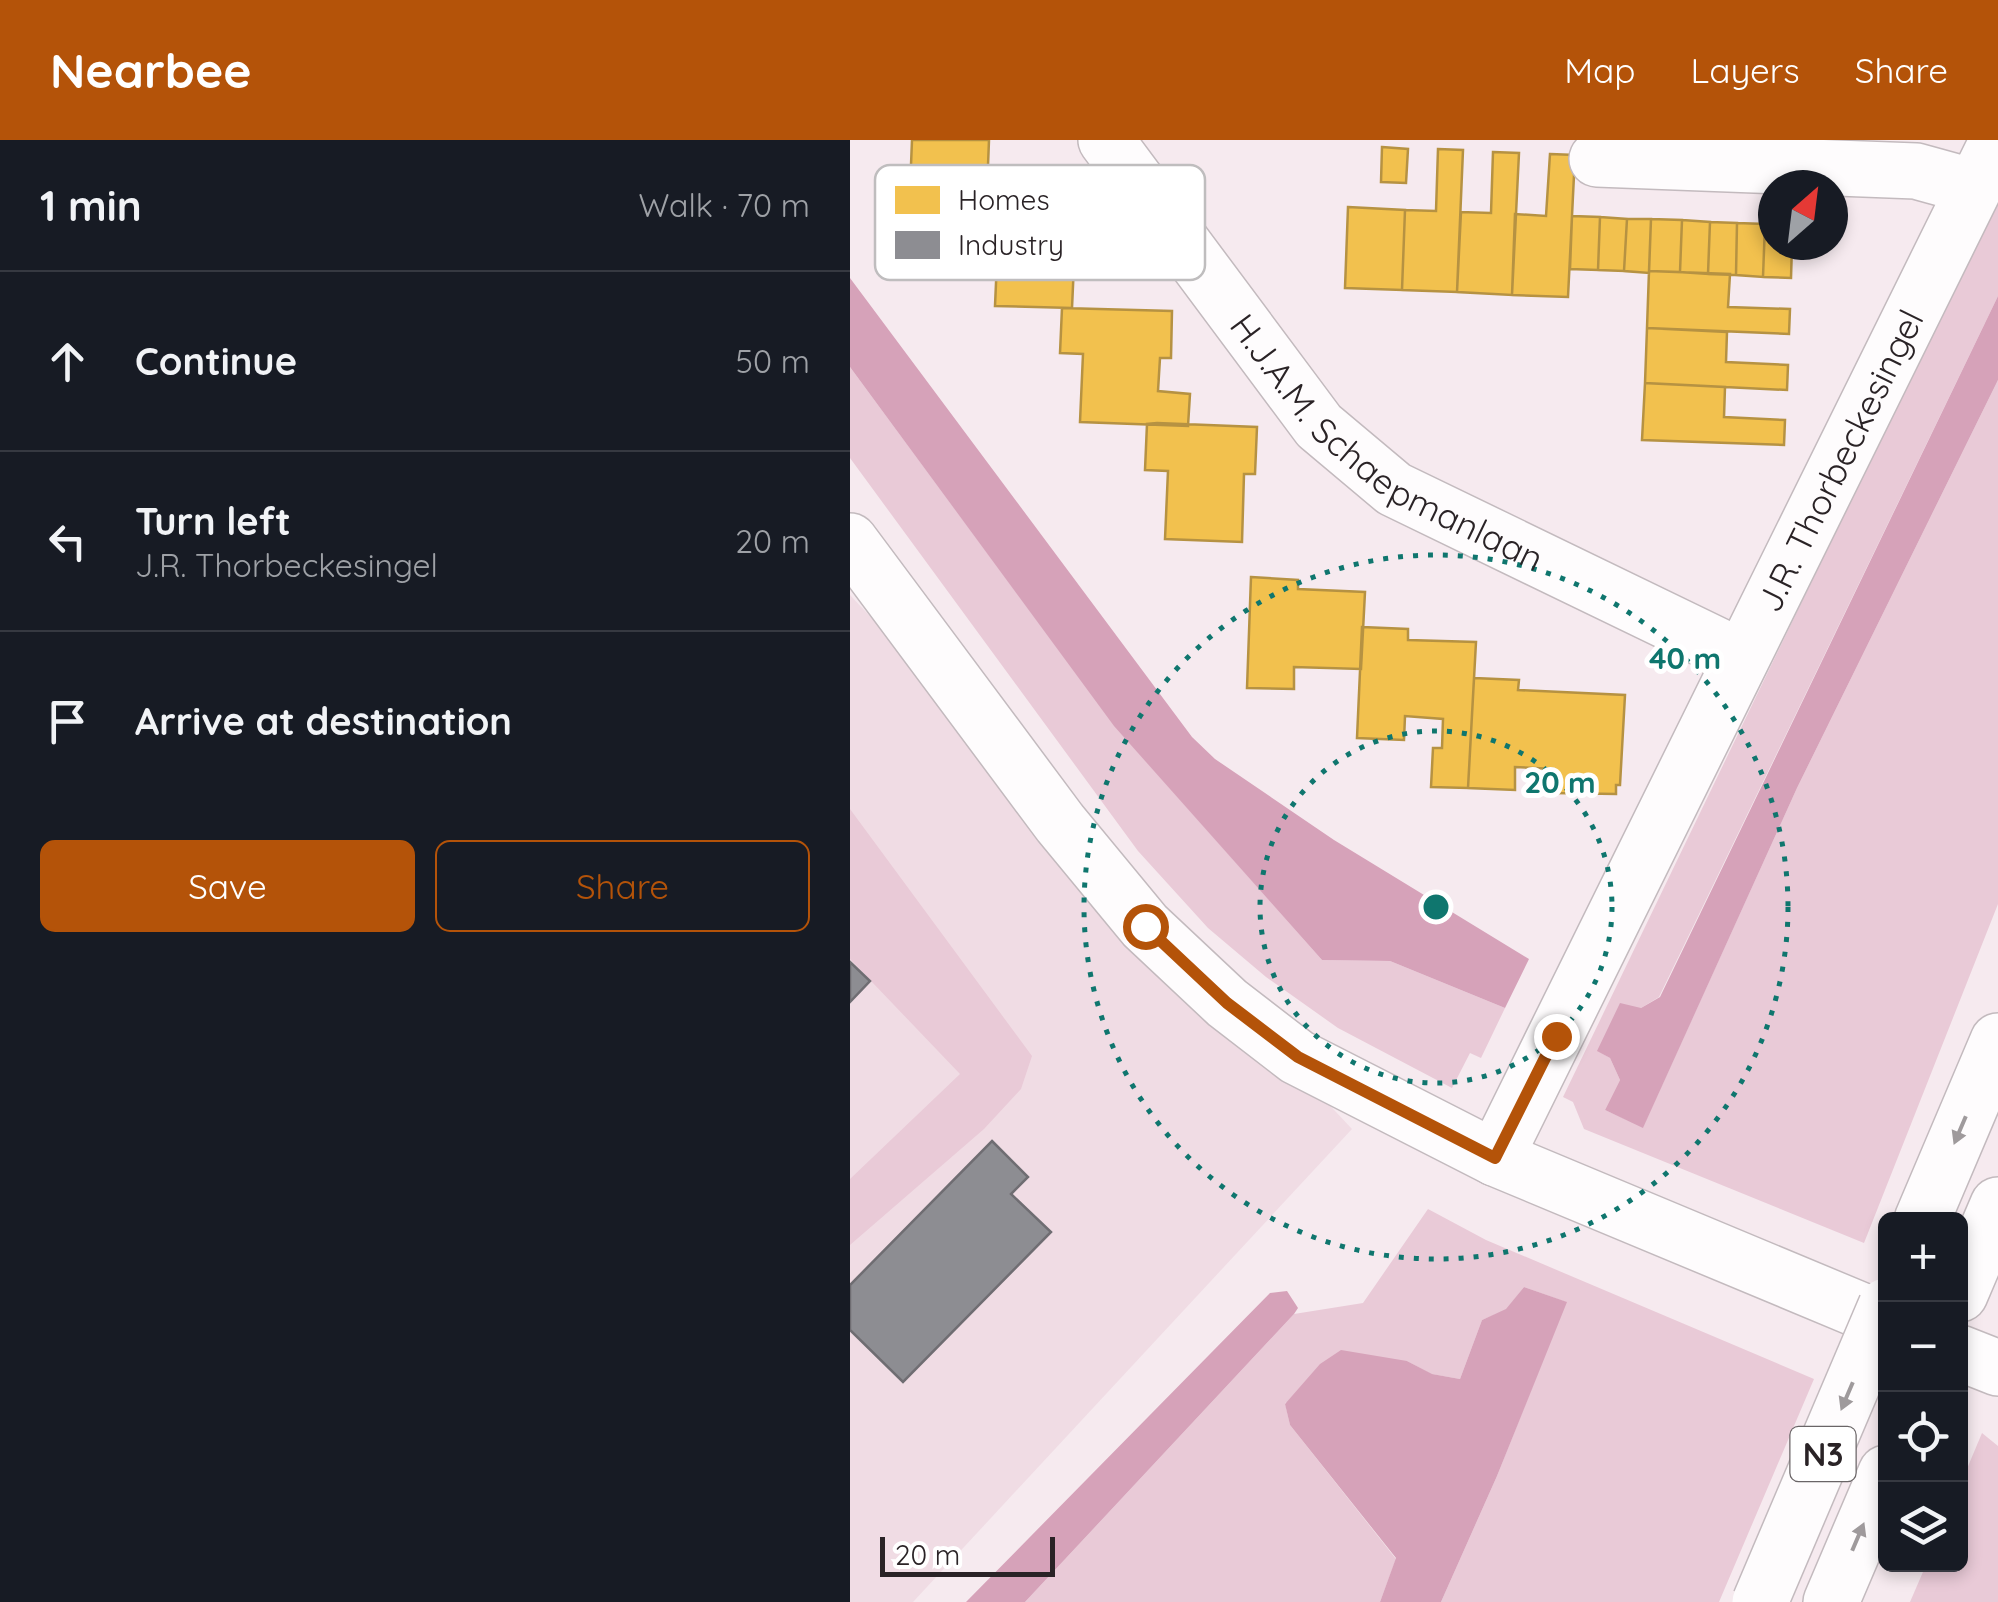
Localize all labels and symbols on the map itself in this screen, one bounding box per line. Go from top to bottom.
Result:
legend [875,165,1205,280]
north arrow [1758,170,1848,260]
text: Homes [958,182,1050,217]
text: Industry [958,227,1064,262]
street label: J.R. Thorbeckesingel [1747,302,1933,619]
street label: H.J.A.M. Schaepmanlaan [1221,305,1551,580]
text: 40 m [1649,639,1721,677]
text: 20 m [1524,763,1596,801]
centre of rings [1418,889,1454,925]
route start [1123,904,1169,950]
route end [1534,1014,1580,1060]
one-way arrow [1952,1116,1968,1145]
one-way arrow [1839,1381,1855,1411]
road number: N3 [1790,1427,1856,1481]
one-way arrow [1850,1522,1866,1552]
scale bar [880,1532,1055,1576]

